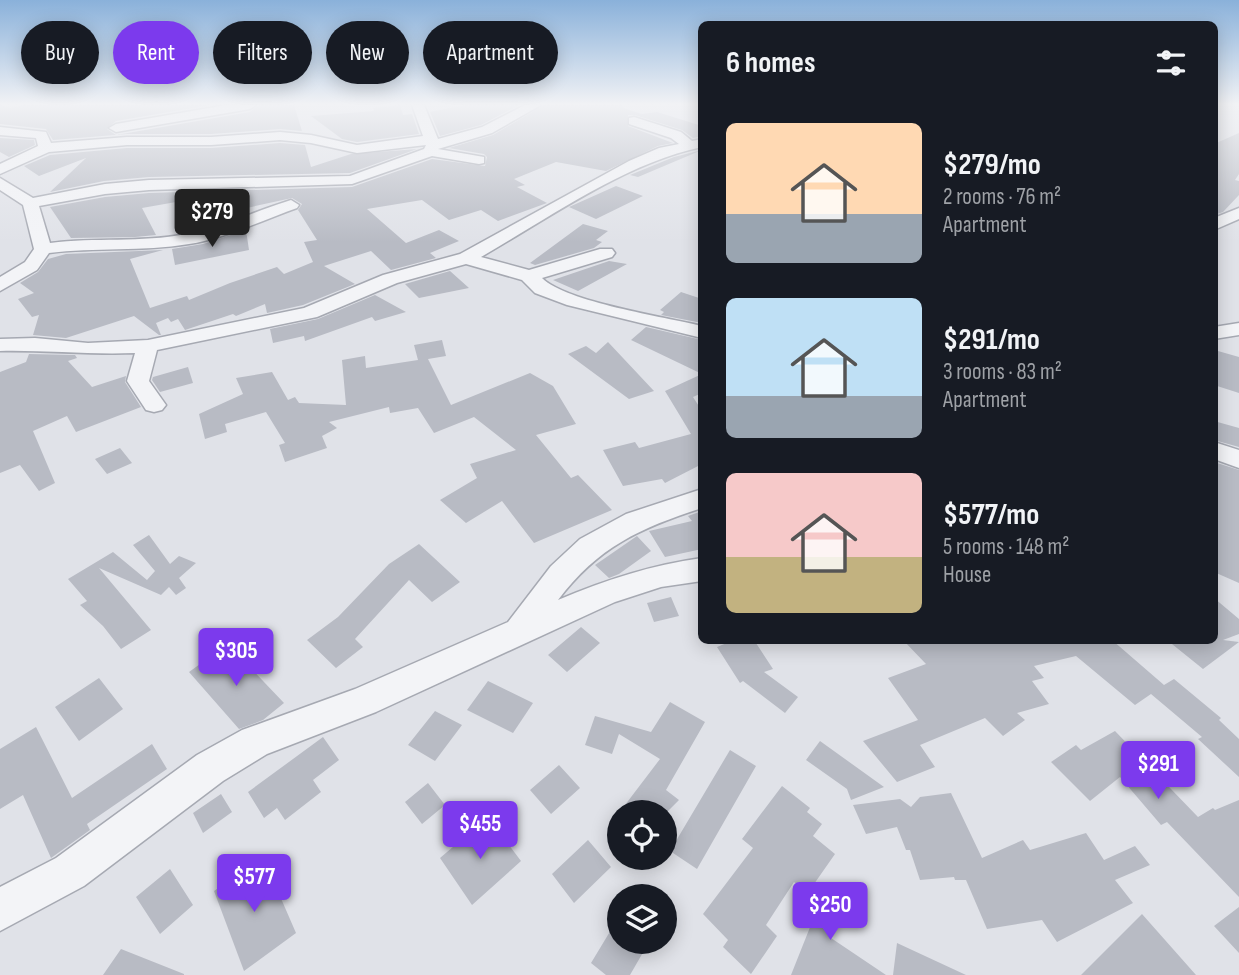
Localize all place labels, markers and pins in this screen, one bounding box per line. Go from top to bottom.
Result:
pin: $279 [171,190,253,249]
pin: $305 [195,628,277,688]
pin: $291 [1117,742,1199,801]
pin: $455 [439,802,521,861]
pin: $577 [213,855,295,914]
pin: $250 [789,883,871,942]

